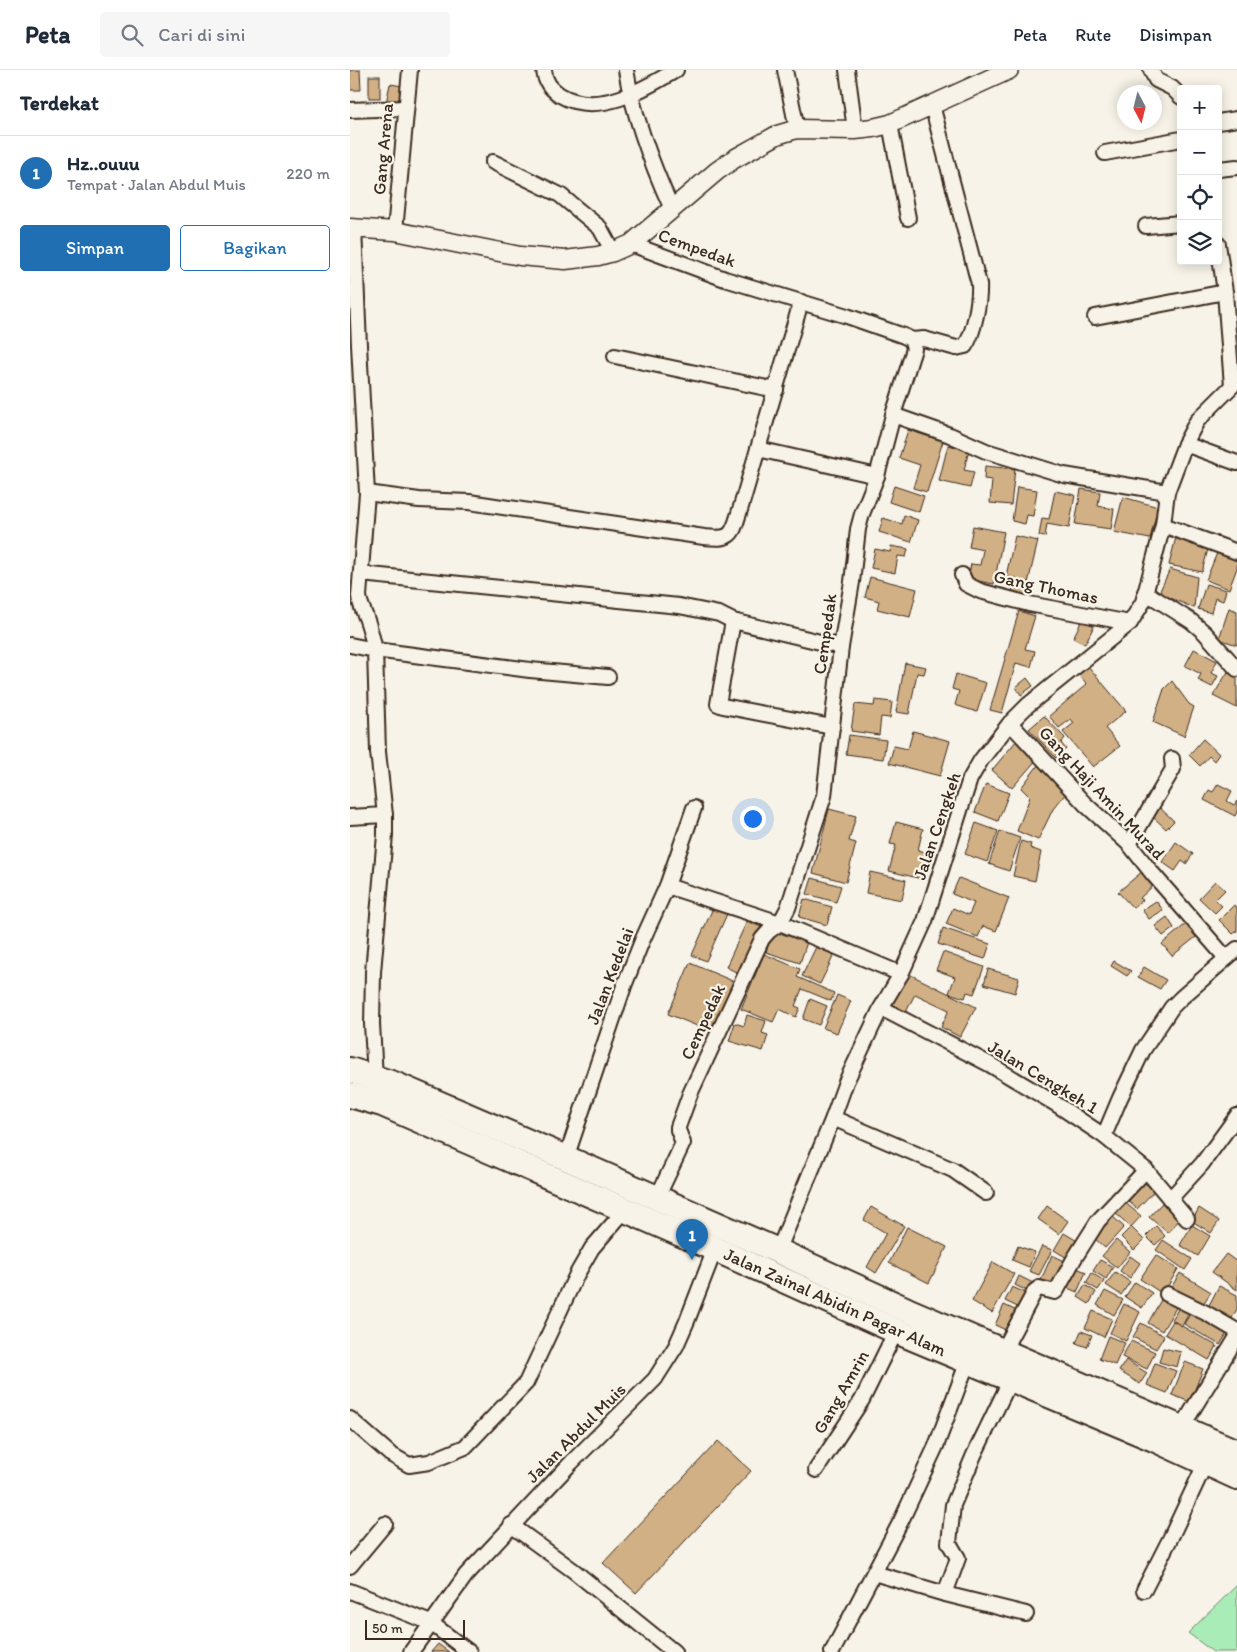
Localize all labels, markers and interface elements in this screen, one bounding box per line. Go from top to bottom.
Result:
search box [100,12,450,57]
text: Peta [25,20,70,49]
icon: search [118,21,146,49]
text: Cari di sini [158,23,245,46]
text: Peta [1013,24,1047,46]
text: Rute [1075,24,1111,46]
text: Disimpan [1139,24,1212,46]
north arrow [1117,85,1162,130]
map controls [1177,85,1222,265]
button: + [1177,85,1222,130]
text: Terdekat [20,90,99,115]
street label: Gang Arena [368,102,398,196]
button: − [1177,130,1222,175]
text: Hz..ouuu [67,152,140,175]
text: 1 [32,164,40,183]
text: 220 m [286,164,330,183]
text: Tempat · Jalan Abdul Muis [67,175,246,194]
button: locate [1177,175,1222,220]
button: layers [1177,220,1222,265]
street label: Cempedak [655,224,740,272]
button: Simpan [20,225,170,271]
button: Bagikan [180,225,330,271]
street label: Gang Thomas [992,565,1100,609]
street label: Cempedak [808,592,842,676]
street label: Gang Haji Amin Murad [1034,722,1170,864]
street label: Jalan Cengkeh [908,769,966,883]
your location [740,806,766,832]
street label: Jalan Kedelai [581,924,639,1028]
street label: Cempedak [676,980,730,1063]
street label: Jalan Cengkeh 1 [984,1035,1102,1119]
pin: 1 [676,1219,708,1260]
street label: Jalan Zainal Abidin Pagar Alam [720,1243,950,1361]
street label: Gang Amrin [808,1346,874,1438]
street label: Jalan Abdul Muis [521,1378,631,1488]
scale bar [365,1617,465,1640]
text: 50 m [372,1620,403,1637]

